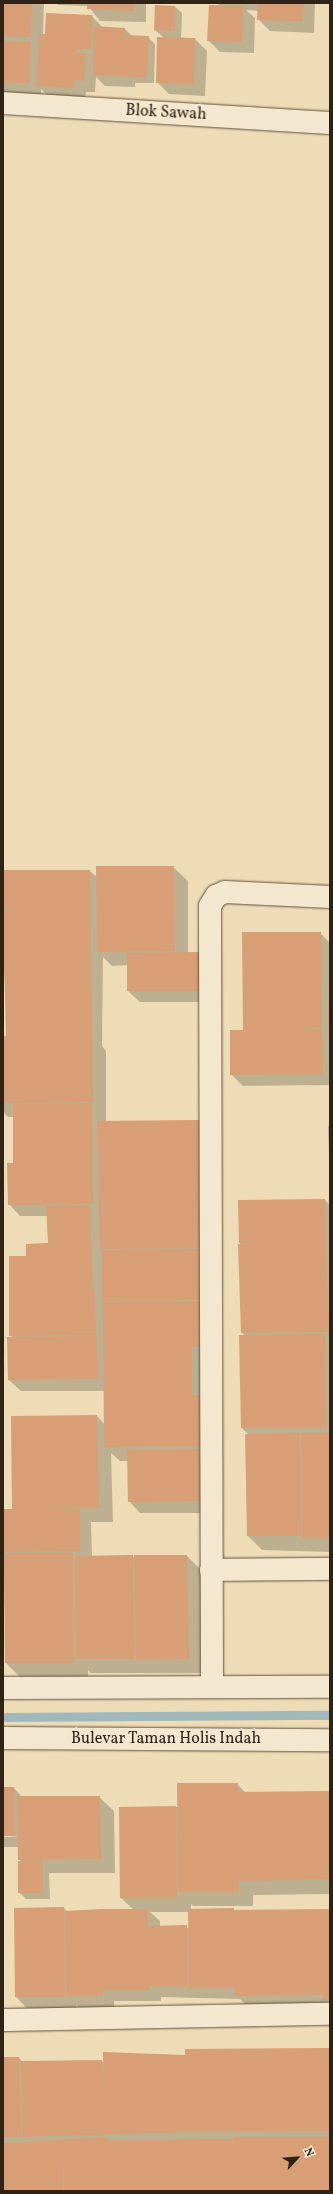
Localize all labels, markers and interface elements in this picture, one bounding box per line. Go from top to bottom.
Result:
street label: Blok Sawah [125,101,207,125]
street label: Bulevar Taman Holis Indah [71,1729,261,1749]
north arrow [277,2138,317,2178]
text: N [300,2146,317,2159]

